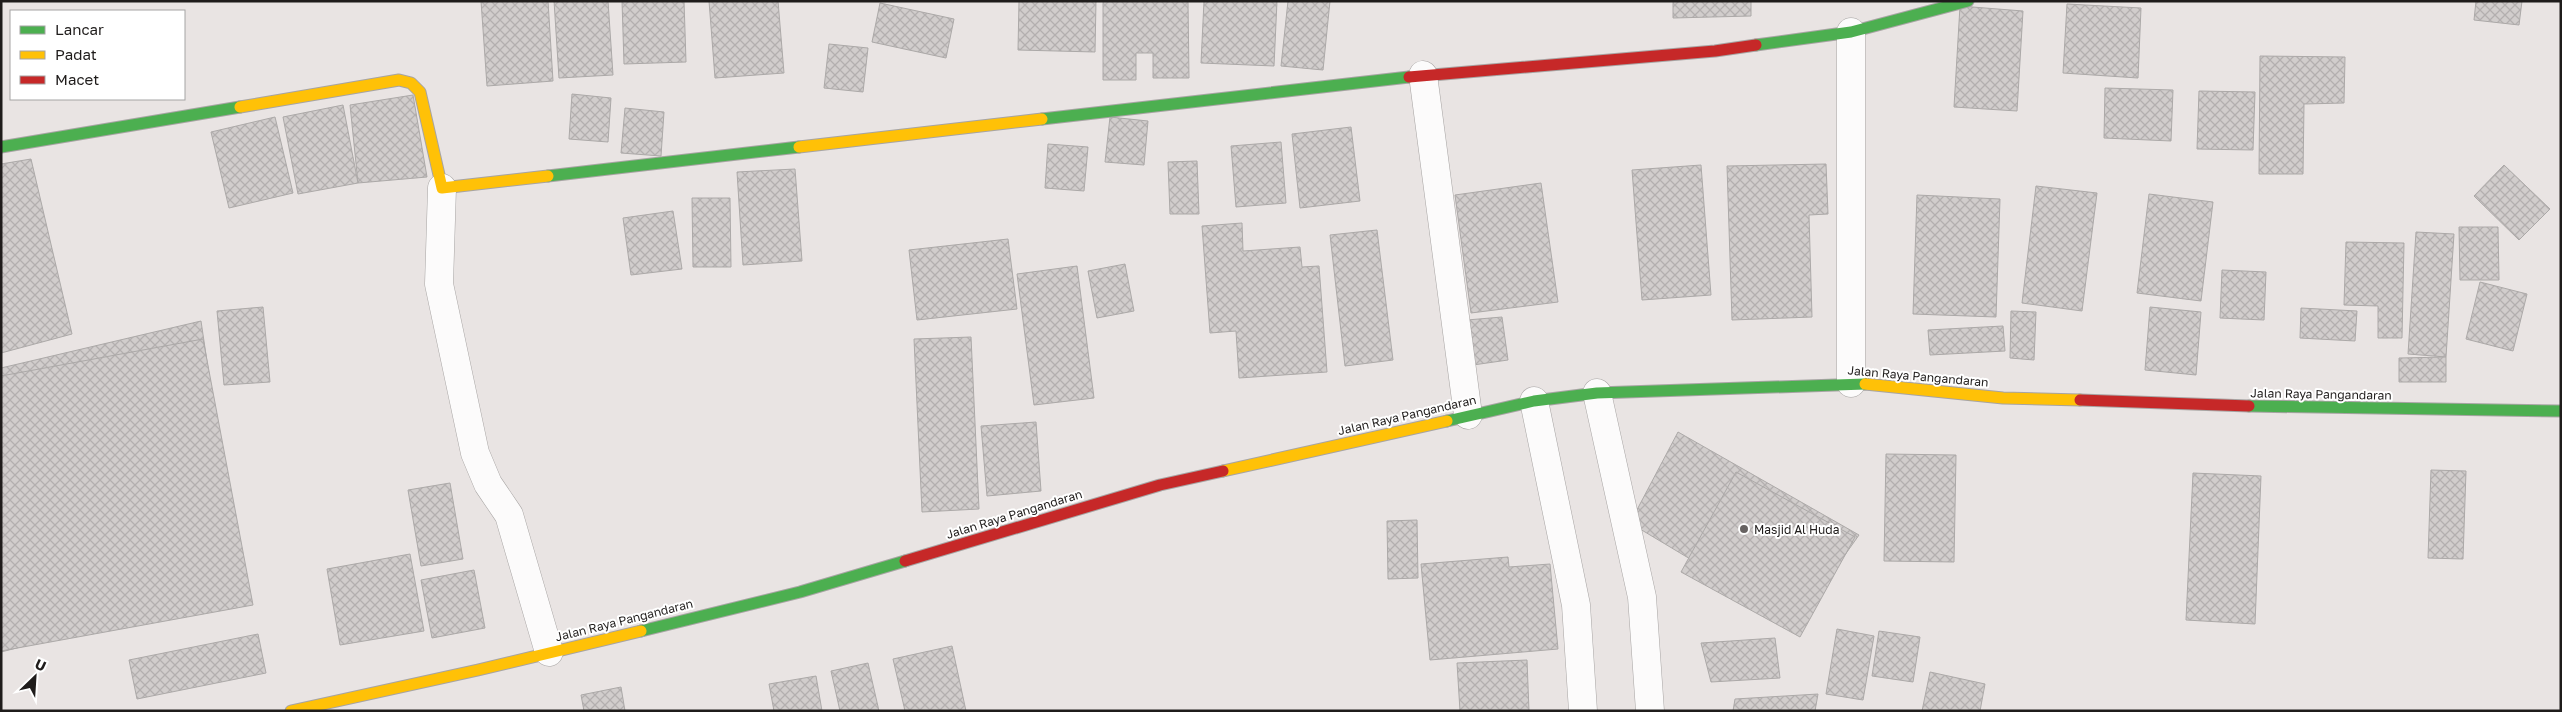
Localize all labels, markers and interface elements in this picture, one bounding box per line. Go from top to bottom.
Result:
legend [10,10,185,100]
text: Lancar [55,20,104,38]
text: Padat [55,45,97,63]
text: Macet [55,70,99,88]
street label: Jalan Raya Pangandaran [1847,362,1989,390]
street label: Jalan Raya Pangandaran [2250,385,2392,403]
street label: Jalan Raya Pangandaran [1336,392,1478,438]
street label: Jalan Raya Pangandaran [944,486,1084,542]
place label: Masjid Al Huda [1754,522,1839,537]
marker: Masjid Al Huda [1738,523,1750,535]
street label: Jalan Raya Pangandaran [554,596,694,644]
north arrow [10,652,60,702]
text: U [32,655,49,675]

